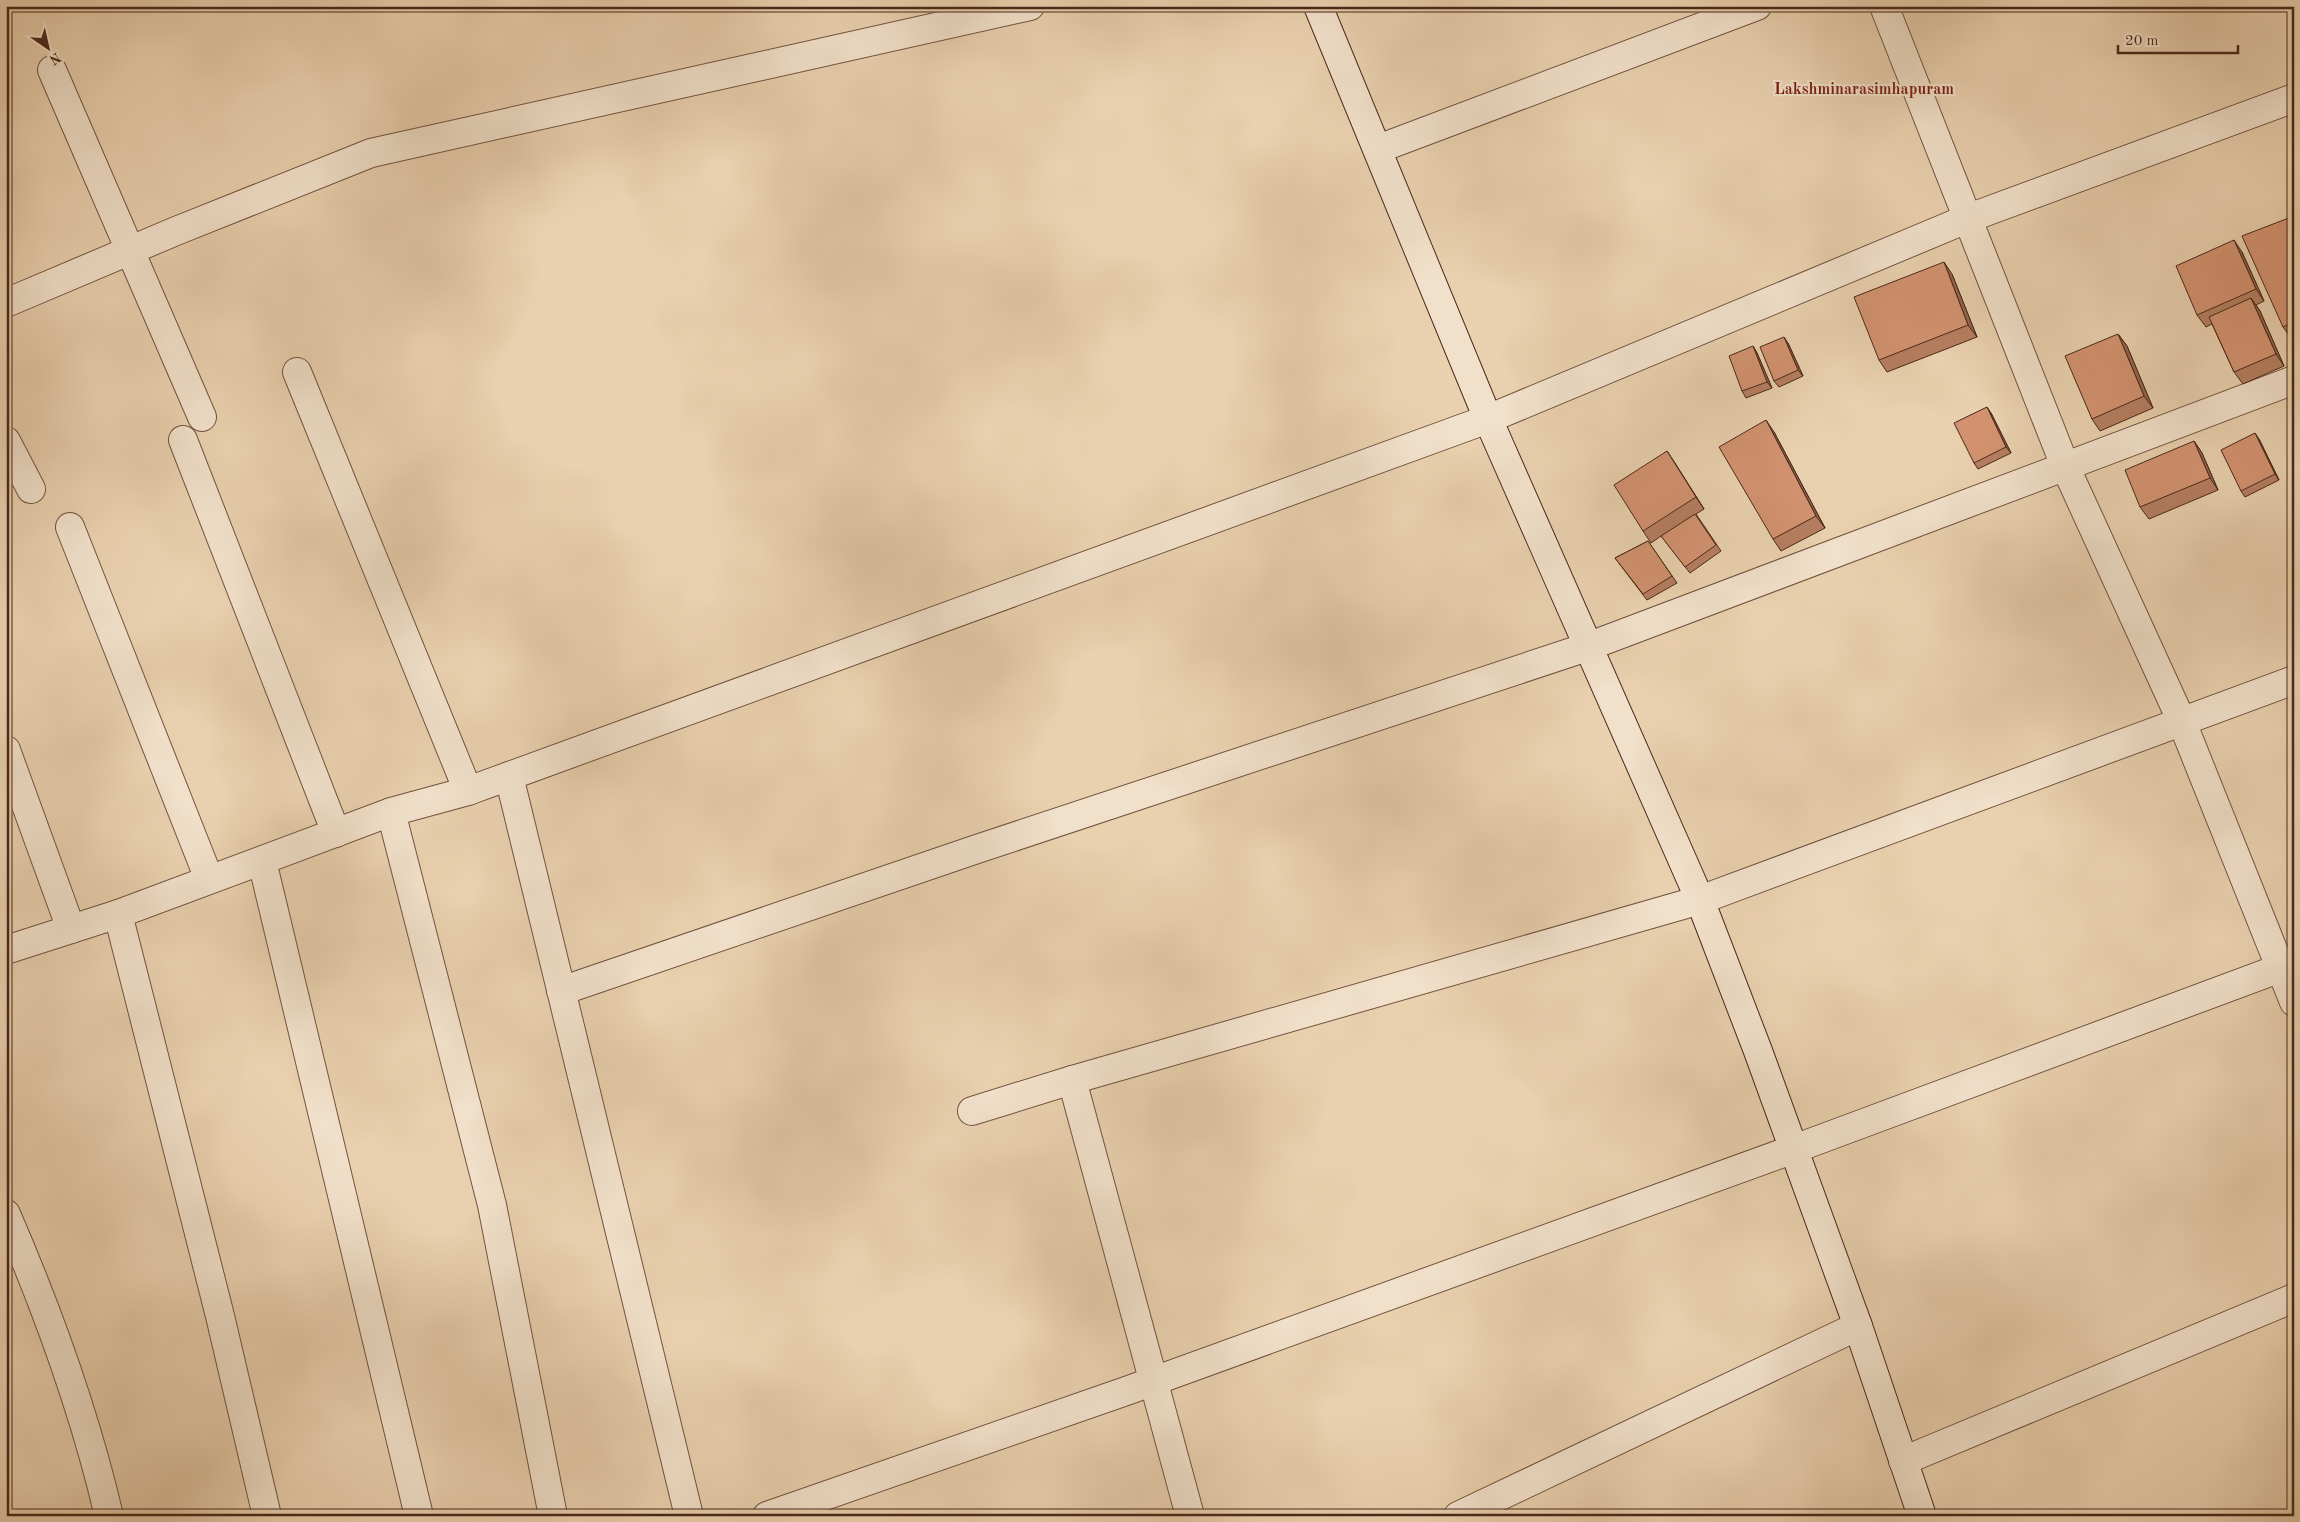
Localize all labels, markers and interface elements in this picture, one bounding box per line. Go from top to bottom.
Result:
north arrow [22,22,72,72]
scale bar [2118,22,2238,54]
text: 20 m [2125,34,2159,49]
text: N [46,49,63,67]
district label: Lakshminarasimhapuram [1774,82,1954,98]

